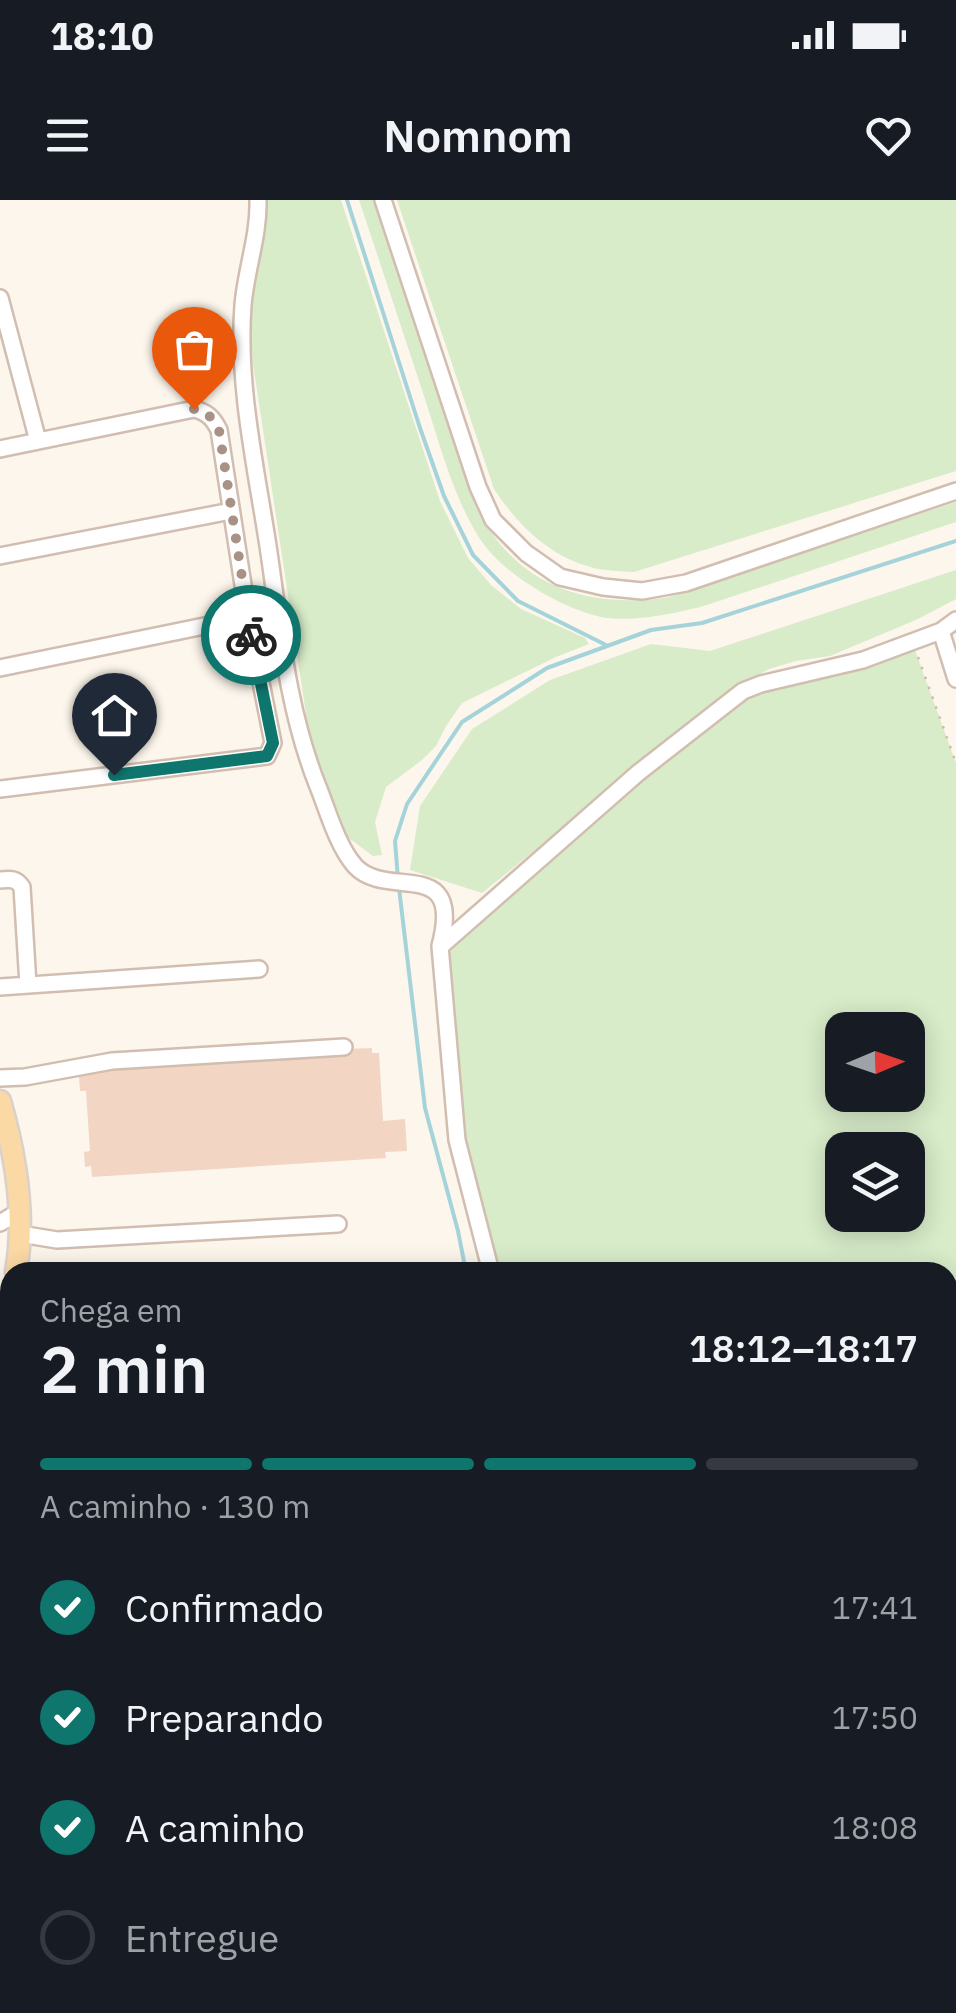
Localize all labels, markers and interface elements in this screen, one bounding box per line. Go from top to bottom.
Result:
text: 18:10 [50,11,154,60]
text: Nomnom [383,106,573,164]
icon: menu [40,108,95,163]
icon: heart [861,108,916,163]
pin [152,307,237,410]
icon: bag [167,322,222,377]
courier [201,585,301,685]
icon: bike [224,608,279,663]
pin [72,673,157,776]
icon: home [87,688,142,743]
north arrow [825,1012,925,1112]
map controls [825,1012,925,1232]
button: layers [825,1132,925,1232]
text: Chega em [40,1289,183,1331]
text: 18:12–18:17 [689,1323,918,1372]
text: 2 min [40,1326,208,1411]
text: A caminho · 130 m [40,1485,310,1527]
icon: check [40,1580,95,1635]
text: Confirmado [125,1583,324,1632]
text: 17:41 [832,1586,918,1628]
icon: check [40,1690,95,1745]
text: Preparando [125,1693,324,1742]
text: 17:50 [832,1696,918,1738]
icon: check [40,1800,95,1855]
text: A caminho [125,1803,305,1852]
text: 18:08 [832,1806,918,1848]
text: Entregue [125,1913,279,1962]

